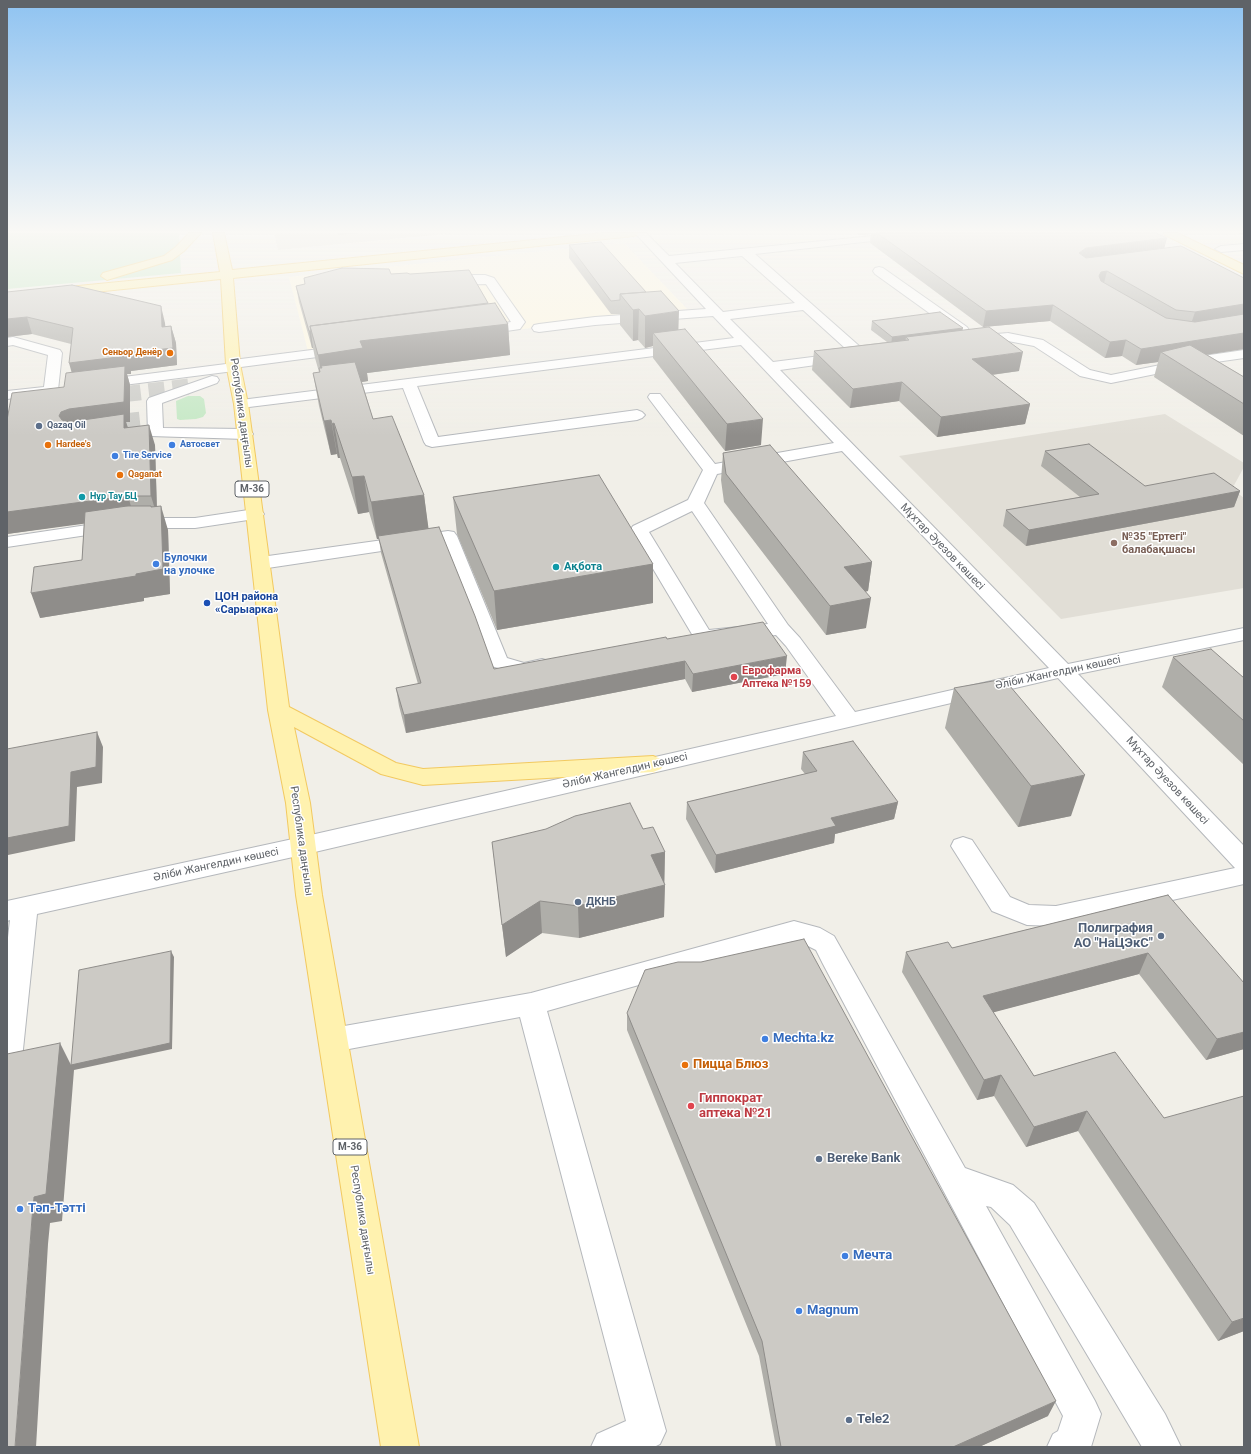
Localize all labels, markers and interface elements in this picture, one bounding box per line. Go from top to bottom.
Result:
place label: Сеньор Денёр [102,348,162,358]
marker: Сеньор Денёр [165,348,175,358]
street label: Республика даңғылы [227,357,255,469]
marker: Qazaq Oil [34,421,44,431]
place label: Qazaq Oil [47,421,86,431]
marker: Hardee's [43,440,53,450]
place label: Hardee's [56,440,91,450]
marker: Автосвет [167,440,177,450]
place label: Автосвет [180,440,220,450]
marker: Tire Service [110,451,120,461]
place label: Tire Service [123,451,172,461]
marker: Qaganat [115,470,125,480]
place label: Qaganat [128,470,162,480]
road number: M-36 [235,481,269,497]
marker: Нұр Тау БЦ [77,492,87,502]
place label: Нұр Тау БЦ [90,492,137,502]
street label: Мұхтар Әуезов көшесі [897,501,987,593]
place label: №35 "Ертегі" балабақшасы [1122,530,1195,556]
marker: №35 "Ертегі" балабақшасы [1109,538,1119,548]
place label: Булочки на улочке [164,551,215,577]
marker: Булочки на улочке [151,559,161,569]
place label: Ақбота [564,560,602,574]
marker: Ақбота [551,562,561,572]
place label: ЦОН района «Сарыарка» [215,590,279,616]
marker: ЦОН района «Сарыарка» [202,598,212,608]
street label: Әліби Жангелдин көшесі [994,653,1122,693]
place label: Еврофарма Аптека №159 [742,664,812,690]
marker: Еврофарма Аптека №159 [729,672,739,682]
street label: Мұхтар Әуезов көшесі [1123,734,1211,828]
street label: Әліби Жангелдин көшесі [561,750,689,792]
street label: Республика даңғылы [287,785,315,897]
street label: Әліби Жангелдин көшесі [152,845,280,885]
place label: ДКНБ [586,895,616,909]
marker: ДКНБ [573,897,583,907]
place label: Полиграфия АО "НаЦЭкС" [1074,921,1153,952]
marker: Полиграфия АО "НаЦЭкС" [1156,931,1166,941]
place label: Mechta.kz [773,1031,834,1047]
marker: Mechta.kz [760,1034,770,1044]
place label: Пицца Блюз [693,1057,768,1073]
marker: Пицца Блюз [680,1060,690,1070]
place label: Гиппократ аптека №21 [699,1091,772,1122]
marker: Гиппократ аптека №21 [686,1101,696,1111]
road number: M-36 [333,1139,367,1155]
place label: Bereke Bank [827,1151,901,1167]
marker: Bereke Bank [814,1154,824,1164]
street label: Республика даңғылы [347,1164,377,1276]
place label: Тәп-Тәтті [28,1201,86,1217]
marker: Тәп-Тәтті [15,1204,25,1214]
place label: Мечта [853,1248,892,1264]
marker: Мечта [840,1251,850,1261]
place label: Magnum [807,1303,859,1319]
marker: Magnum [794,1306,804,1316]
place label: Tele2 [857,1412,889,1428]
marker: Tele2 [844,1415,854,1425]

